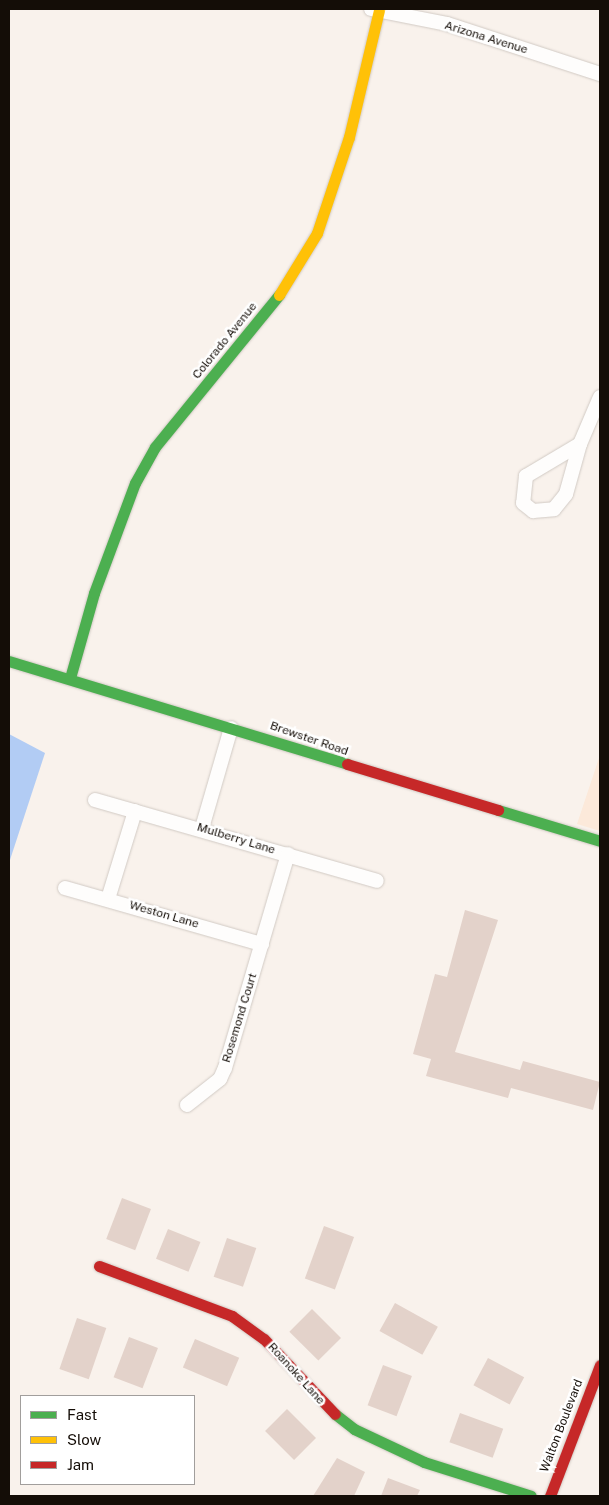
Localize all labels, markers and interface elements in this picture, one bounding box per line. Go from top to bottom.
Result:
street label: Arizona Avenue [443,18,529,58]
street label: Colorado Avenue [190,300,260,382]
street label: Brewster Road [268,719,350,759]
street label: Mulberry Lane [195,820,277,858]
street label: Weston Lane [127,898,201,932]
street label: Rosemond Court [220,971,260,1065]
street label: Roanoke Lane [264,1340,328,1408]
street label: Walton Boulevard [538,1378,586,1474]
legend [20,1395,195,1485]
text: Fast [67,1406,97,1423]
text: Slow [67,1431,101,1448]
text: Jam [67,1456,94,1473]

